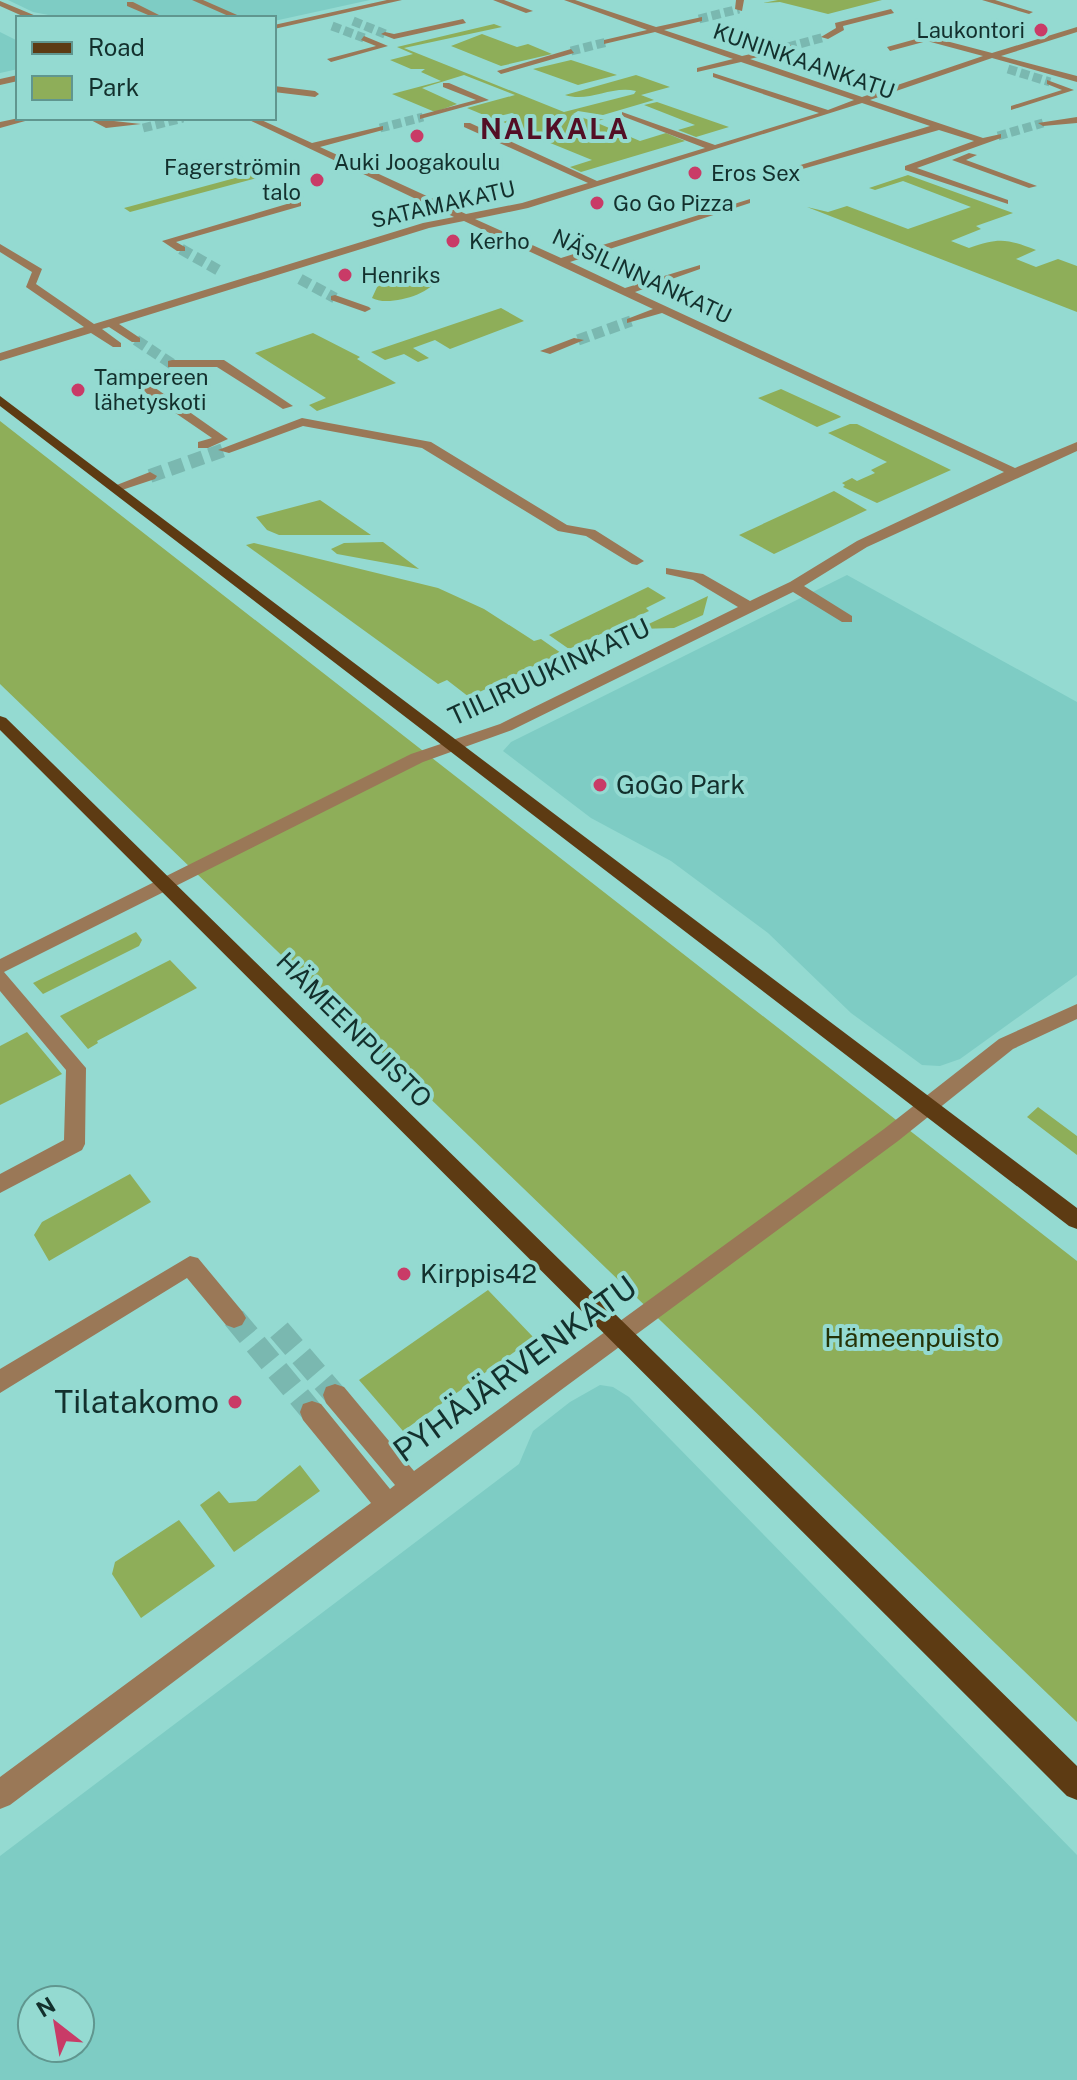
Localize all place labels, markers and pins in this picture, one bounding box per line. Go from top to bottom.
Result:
place label: Laukontori [916,17,1025,43]
marker: Laukontori [1032,21,1050,39]
marker: Auki Joogakoulu [408,127,426,145]
place label: Auki Joogakoulu [334,149,500,175]
place label: Fagerströmin talo [164,154,301,205]
place label: Eros Sex [711,160,800,186]
marker: Eros Sex [686,164,704,182]
marker: Fagerströmin talo [308,171,326,189]
place label: Go Go Pizza [613,190,734,216]
marker: Go Go Pizza [588,194,606,212]
place label: Kerho [469,228,530,254]
marker: Kerho [444,232,462,250]
place label: Henriks [361,262,440,288]
marker: Henriks [336,266,354,284]
place label: Tampereen lähetyskoti [94,364,209,415]
marker: Tampereen lähetyskoti [69,381,87,399]
place label: GoGo Park [616,769,745,800]
marker: GoGo Park [591,776,609,794]
place label: Kirppis42 [420,1258,537,1289]
marker: Kirppis42 [395,1265,413,1283]
place label: Tilatakomo [54,1383,219,1420]
marker: Tilatakomo [226,1393,244,1411]

